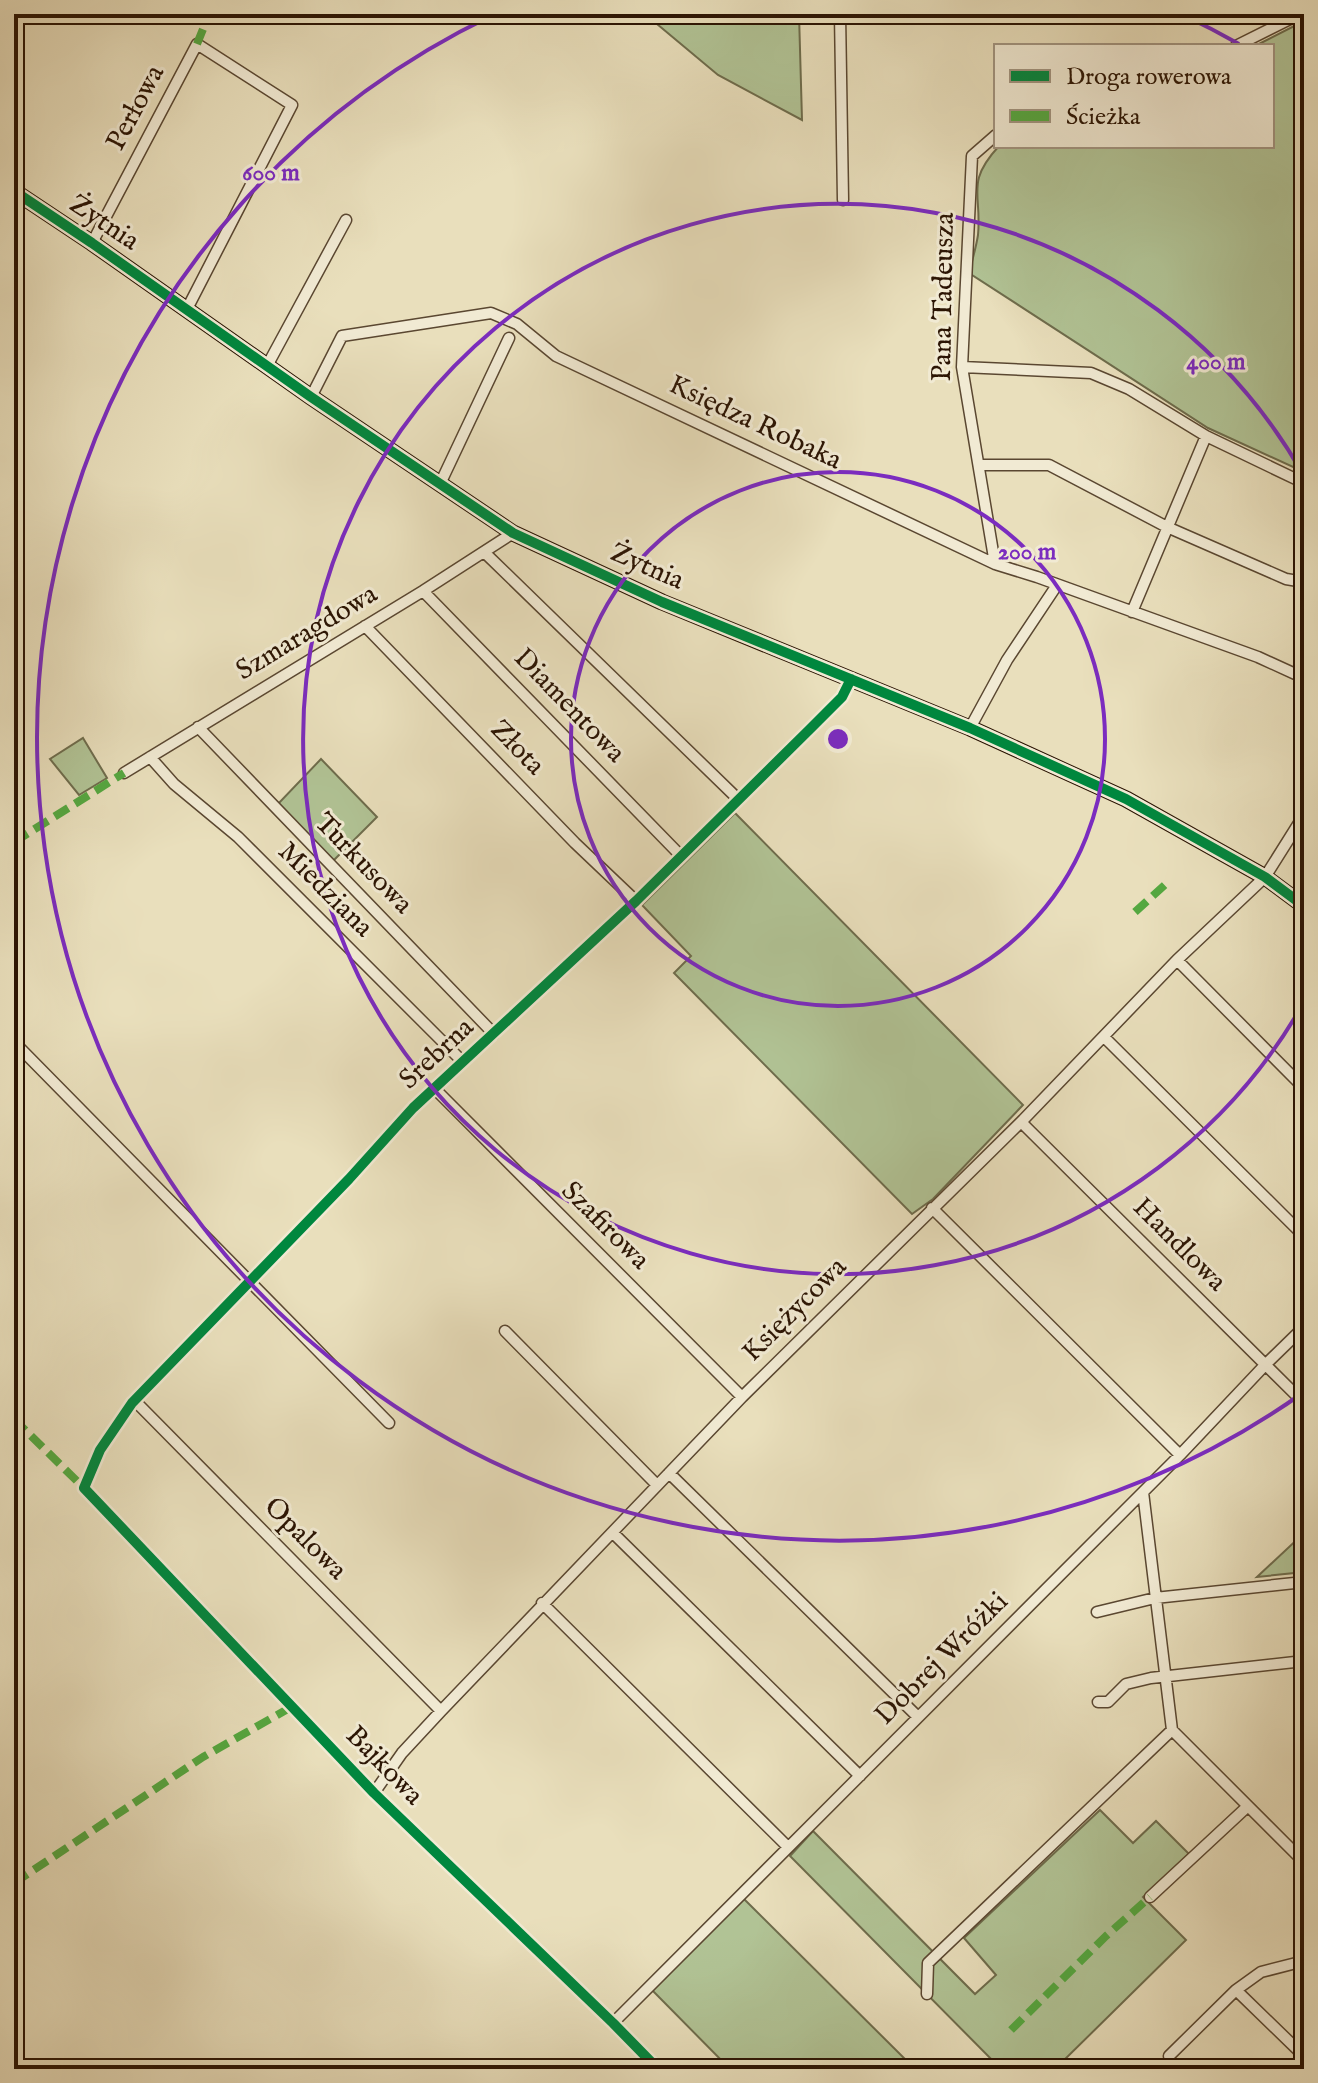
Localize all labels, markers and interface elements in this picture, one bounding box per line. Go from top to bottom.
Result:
legend [994,44,1274,148]
street label: Perłowa [99,58,173,157]
text: Droga rowerowa [1066,62,1232,93]
text: Ścieżka [1066,102,1141,133]
text: 600 m [242,158,300,189]
street label: Żytnia [62,187,146,260]
street label: Pana Tadeusza [925,211,963,382]
text: 400 m [1186,347,1246,378]
street label: Księdza Robaka [663,368,848,479]
street label: Żytnia [605,535,690,599]
text: 200 m [998,537,1057,568]
street label: Szmaragdowa [230,577,385,689]
street label: Diamentowa [506,641,633,771]
street label: Złota [482,713,552,784]
centre of rings [824,725,852,753]
street label: Turkusowa [306,806,420,923]
street label: Miedziana [270,835,381,946]
street label: Srebrna [392,1010,482,1097]
street label: Szafirowa [553,1174,657,1278]
street label: Handlowa [1125,1191,1234,1300]
street label: Księżycowa [735,1250,855,1370]
street label: Opalowa [256,1490,355,1589]
street label: Dobrej Wróżki [868,1585,1016,1733]
street label: Bajkowa [338,1719,431,1814]

